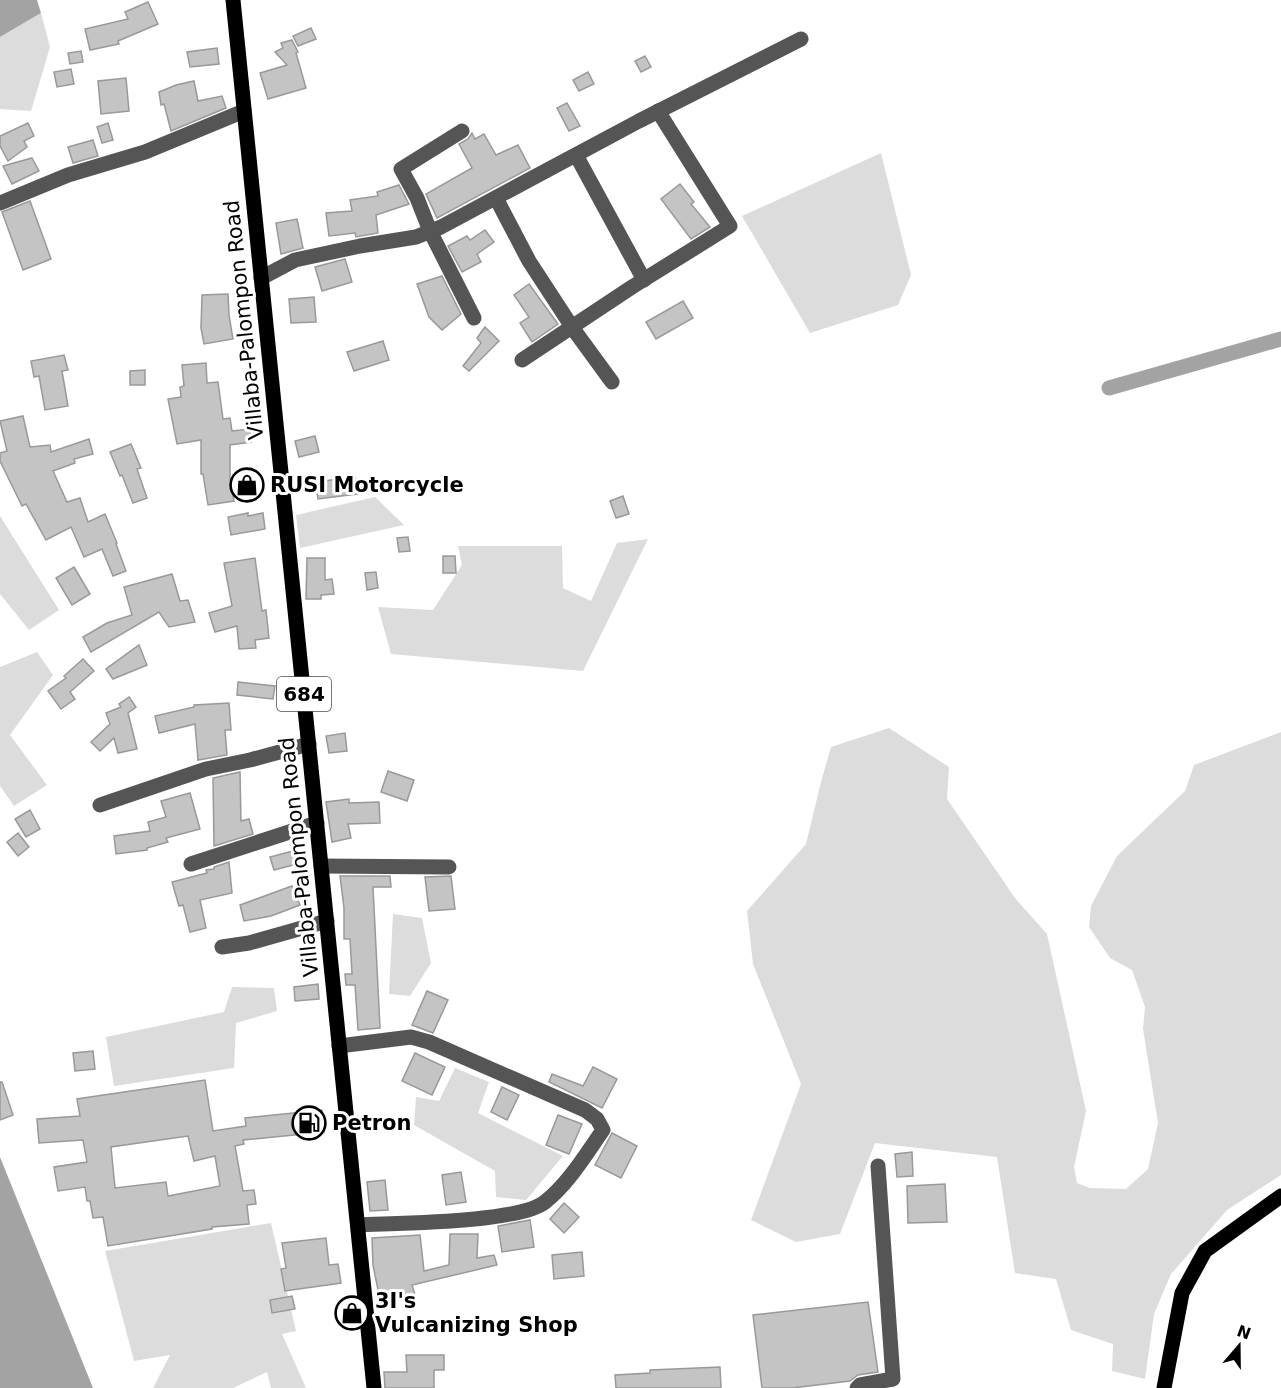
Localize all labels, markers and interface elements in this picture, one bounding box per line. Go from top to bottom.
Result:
street label: Villaba-Palompon Road [219,199,269,441]
shop icon: RUSI Motorcycle [229,467,265,503]
place label: RUSI Motorcycle [270,473,464,497]
road number: 684 [277,677,331,711]
street label: Villaba-Palompon Road [274,736,324,978]
fuel station icon: Petron [291,1105,327,1141]
place label: Petron [332,1111,411,1135]
place label: 3I's Vulcanizing Shop [375,1289,578,1337]
shop icon: 3I's Vulcanizing Shop [334,1295,370,1331]
north arrow [1209,1316,1269,1376]
text: N [1234,1321,1254,1344]

